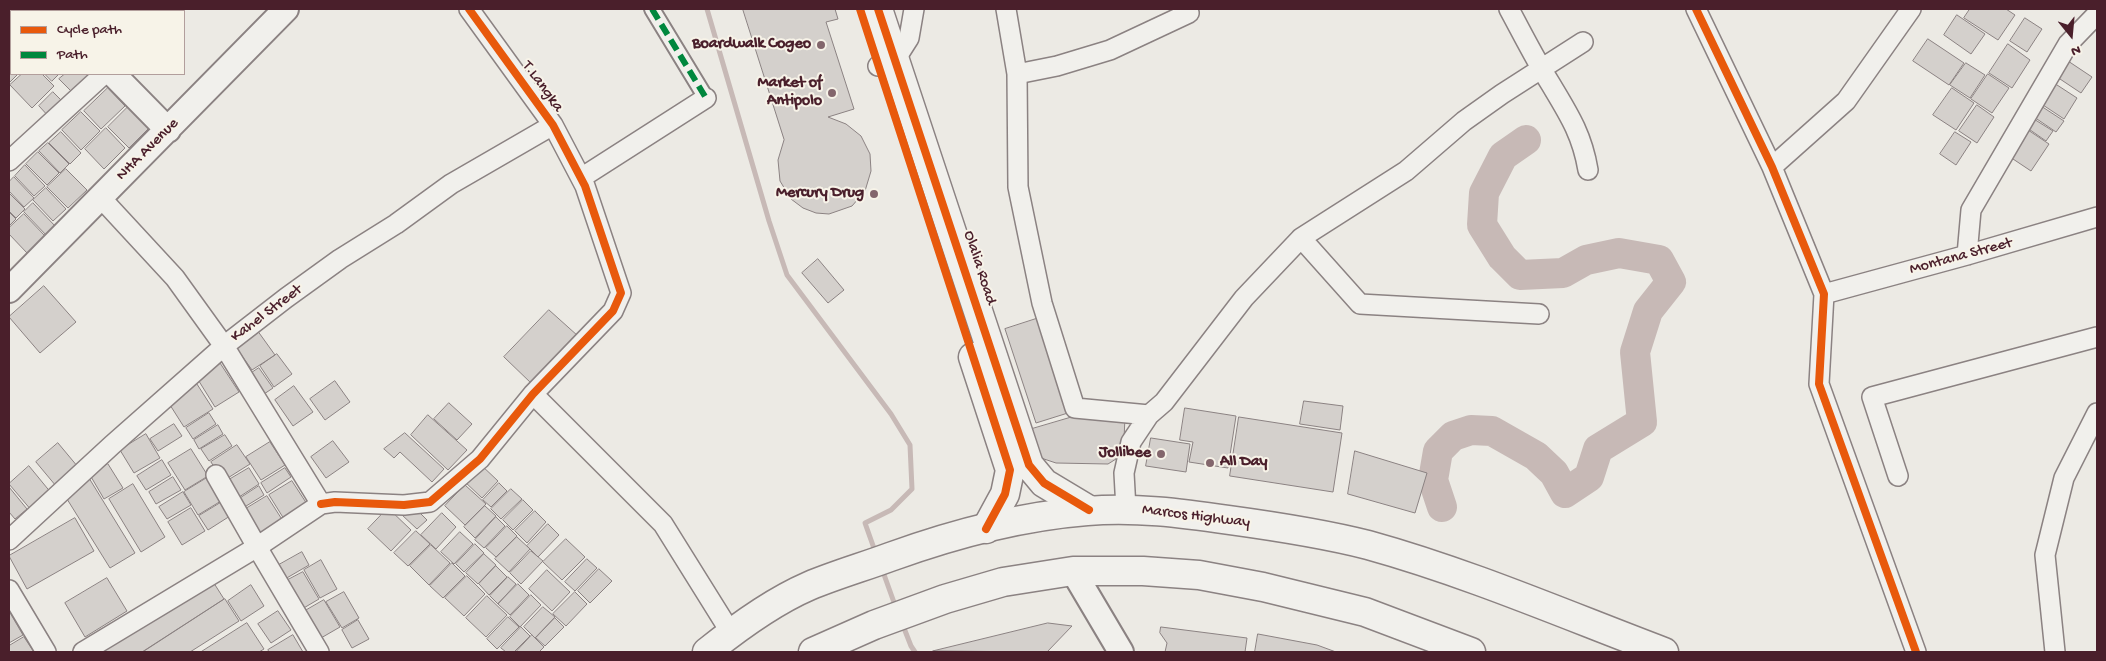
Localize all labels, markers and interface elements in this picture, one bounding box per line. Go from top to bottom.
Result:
legend [10,10,185,75]
north arrow [2046,10,2096,60]
text: Cycle path [57,21,122,39]
place label: Boardwalk Cogeo [692,35,811,55]
marker: Boardwalk Cogeo [815,39,827,51]
text: N [2069,40,2082,59]
text: Path [57,46,88,64]
street label: T.Langka [517,58,567,116]
place label: Market of Antipolo [757,74,822,112]
marker: Market of Antipolo [826,87,838,99]
street label: NHA Avenue [113,115,183,185]
place label: Mercury Drug [776,184,864,204]
marker: Mercury Drug [868,188,880,200]
street label: Olalia Road [958,229,1000,307]
street label: Montana Street [1908,234,2014,280]
street label: Kahel Street [227,281,307,347]
place label: Jollibee [1099,444,1151,464]
marker: Jollibee [1155,448,1167,460]
place label: All Day [1220,453,1267,473]
marker: All Day [1204,457,1216,469]
street label: Marcos Highway [1141,501,1251,533]

